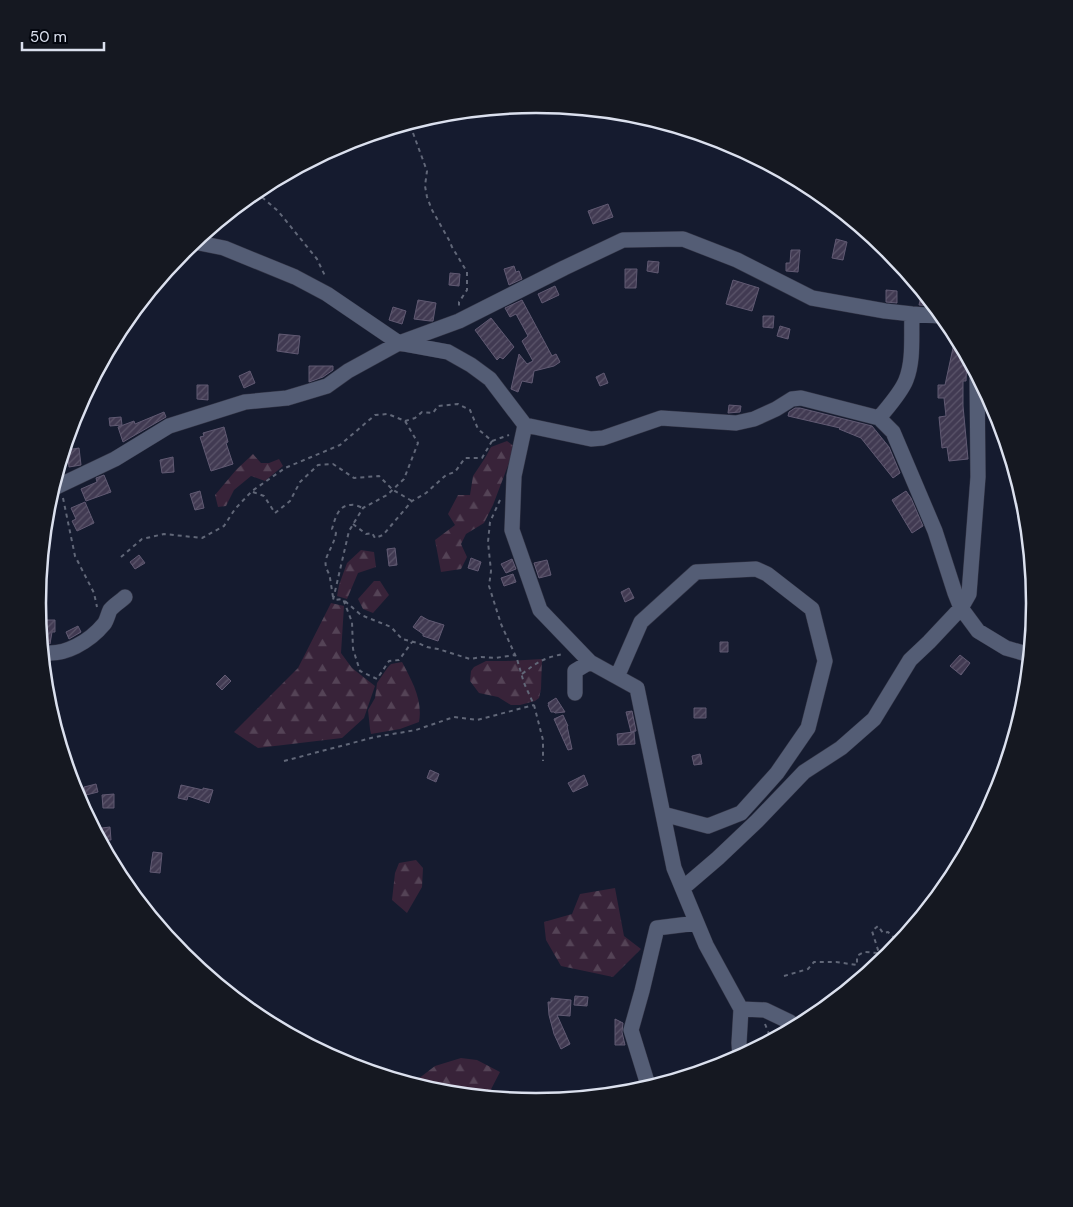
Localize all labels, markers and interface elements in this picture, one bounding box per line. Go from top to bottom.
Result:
scale bar [22,20,105,52]
text: 50 m [30,27,67,47]

